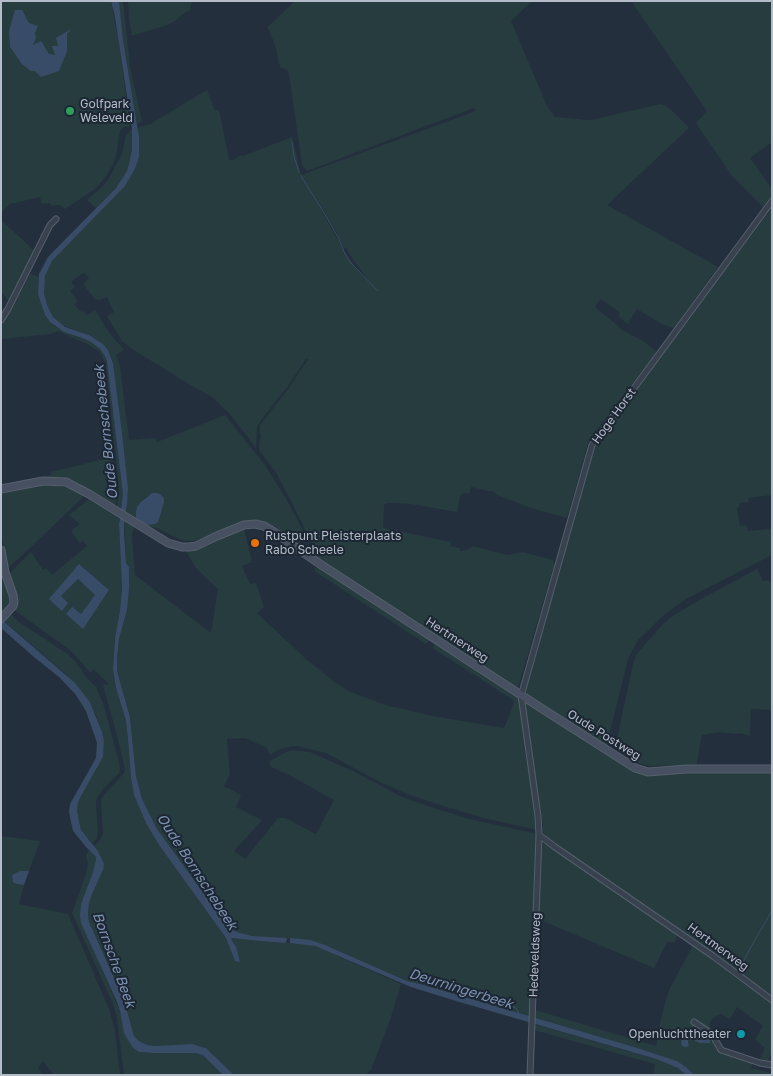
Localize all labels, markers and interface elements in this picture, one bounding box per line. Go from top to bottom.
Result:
place label: Golfpark Weleveld [80,97,133,125]
marker: Golfpark Weleveld [64,105,76,117]
water label: Oude Bornschebeek [91,364,121,500]
street label: Hoge Horst [589,385,639,447]
place label: Rustpunt Pleisterplaats Rabo Scheele [265,529,401,557]
marker: Rustpunt Pleisterplaats Rabo Scheele [249,537,261,549]
street label: Hertmerweg [423,614,491,666]
street label: Oude Postweg [565,707,643,763]
water label: Oude Bornschebeek [153,811,241,933]
water label: Bornsche Beek [89,910,139,1010]
street label: Hedeveldsweg [526,912,544,998]
street label: Hertmerweg [685,920,751,974]
water label: Deurningerbeek [407,965,515,1013]
place label: Openluchttheater [629,1027,731,1041]
marker: Openluchttheater [735,1028,747,1040]

